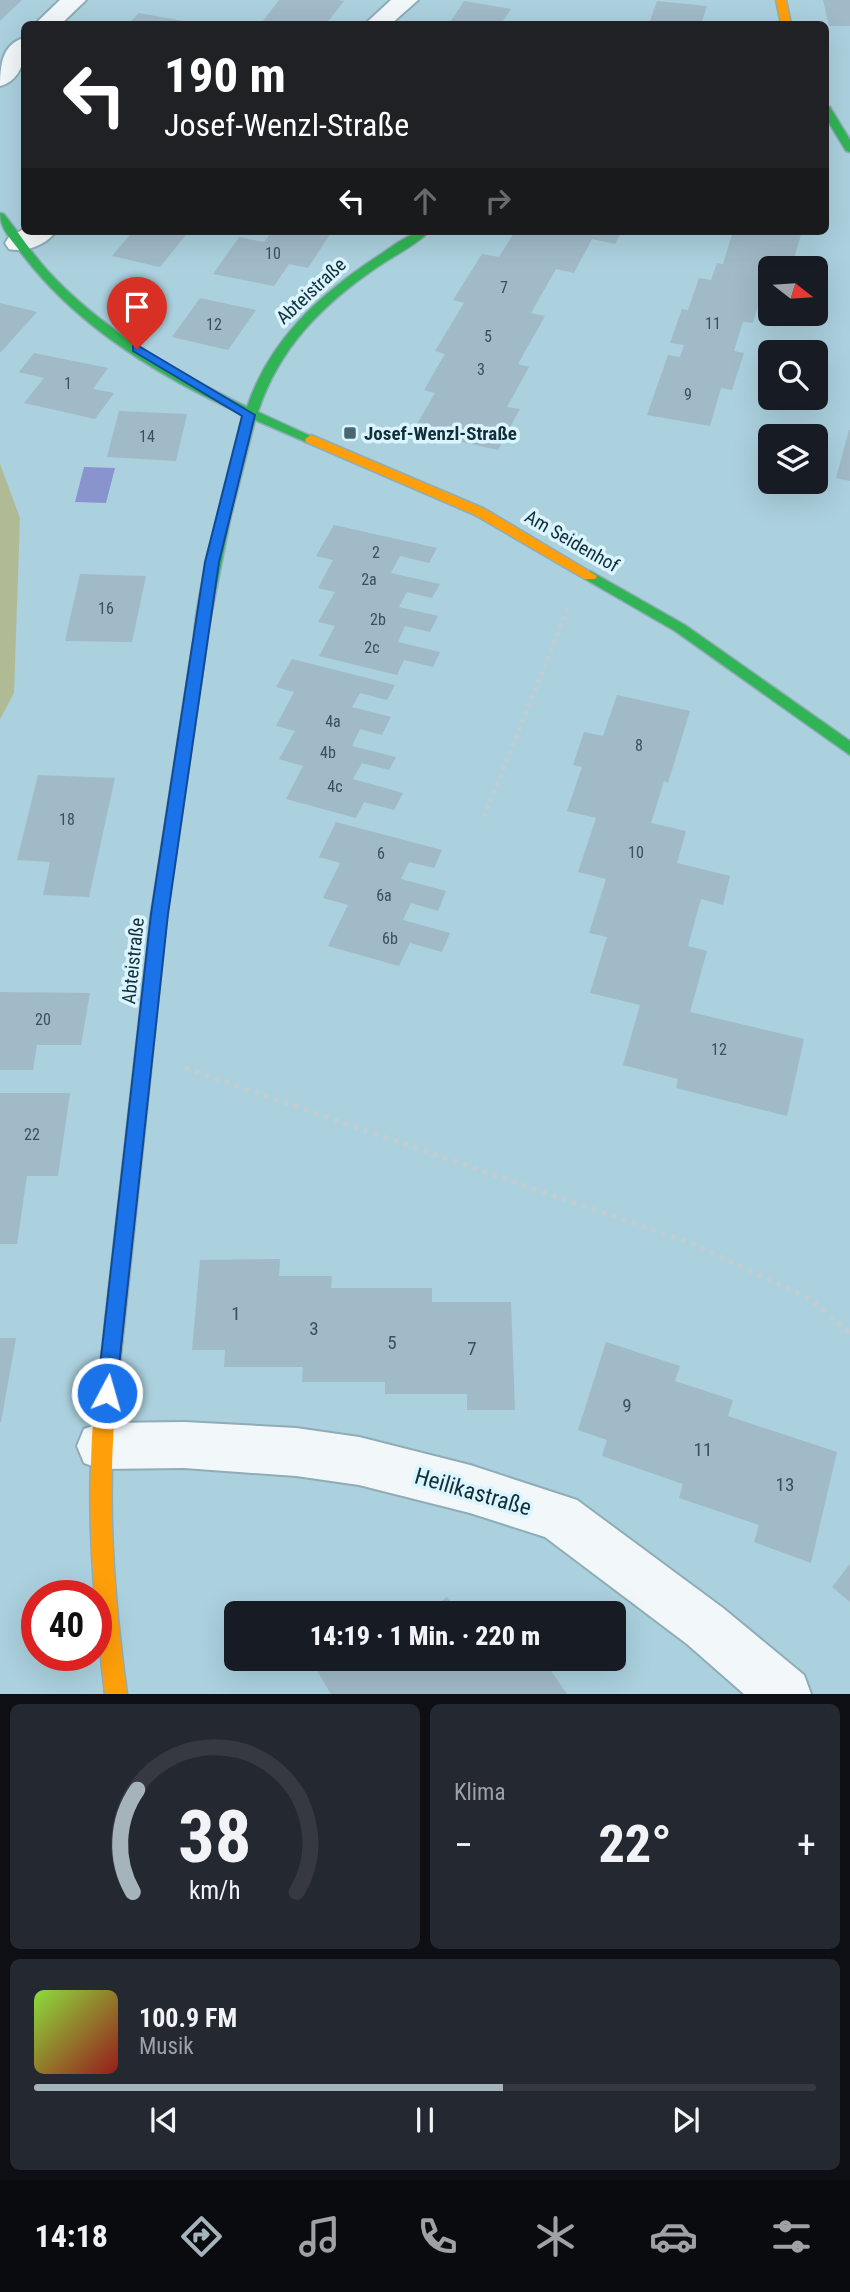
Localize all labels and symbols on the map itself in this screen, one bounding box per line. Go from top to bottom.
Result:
house number: 10 [265,244,281,263]
street label: Abteistraße [271,253,351,329]
north arrow [758,256,828,326]
pin [107,277,167,349]
house number: 7 [500,278,508,297]
house number: 11 [705,314,721,333]
house number: 12 [206,315,222,334]
house number: 5 [484,327,492,346]
house number: 3 [477,360,485,379]
house number: 1 [64,374,72,393]
house number: 9 [684,385,692,404]
place label: Josef-Wenzl-Straße [364,422,517,445]
marker: Josef-Wenzl-Straße [342,425,358,441]
house number: 14 [139,427,155,446]
street label: Am Seidenhof [521,505,623,577]
house number: 2 [372,543,380,562]
house number: 2a [361,570,377,589]
house number: 16 [98,599,114,618]
house number: 2b [370,610,386,629]
house number: 2c [364,638,380,657]
house number: 4a [325,712,341,731]
house number: 8 [635,736,643,755]
house number: 4b [320,743,336,762]
house number: 4c [327,777,343,796]
house number: 18 [59,810,75,829]
house number: 10 [628,843,644,862]
house number: 6 [377,844,385,863]
house number: 6a [376,886,392,905]
street label: Abteistraße [117,917,149,1005]
house number: 6b [382,929,398,948]
house number: 20 [35,1010,51,1029]
house number: 12 [711,1040,727,1059]
house number: 22 [24,1125,40,1144]
house number: 1 [231,1302,241,1325]
house number: 3 [309,1317,319,1340]
house number: 5 [387,1331,397,1354]
house number: 7 [467,1337,477,1360]
position arrow [70,1356,144,1430]
house number: 9 [622,1394,632,1417]
house number: 11 [694,1438,712,1461]
street label: Heilikastraße [412,1462,534,1522]
house number: 13 [776,1473,794,1496]
speed limit sign: 40 [21,1580,112,1671]

